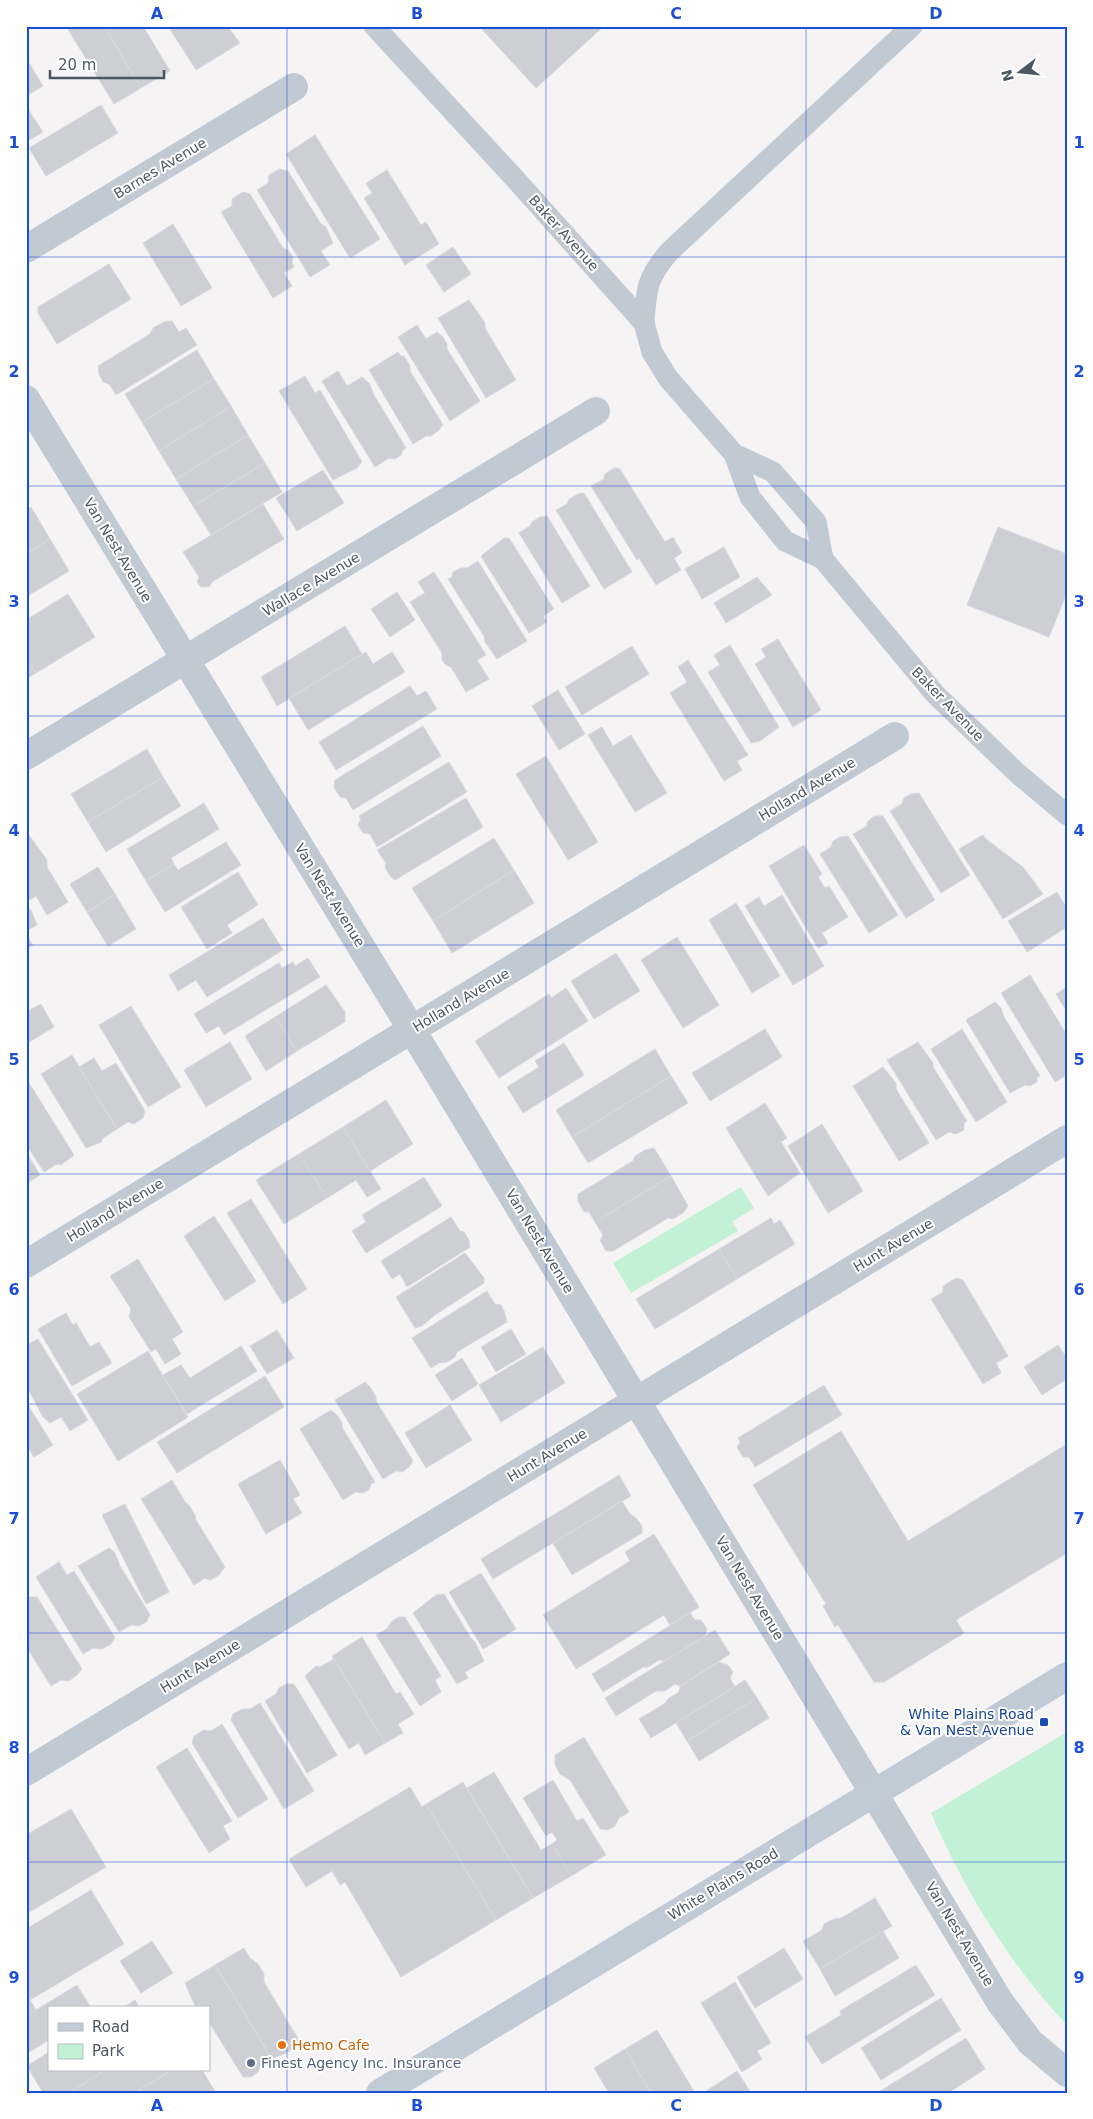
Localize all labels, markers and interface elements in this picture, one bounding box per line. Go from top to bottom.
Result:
text: A [151,4,164,23]
text: B [411,4,423,23]
text: C [670,4,682,23]
text: D [929,4,943,23]
scale bar [50,48,164,80]
north arrow [996,48,1046,98]
text: 20 m [58,56,96,74]
text: N [998,68,1017,83]
text: 1 [8,133,20,152]
text: 1 [1073,133,1085,152]
street label: Barnes Avenue [111,134,209,202]
street label: Baker Avenue [526,192,602,274]
text: 2 [8,362,20,381]
text: 2 [1073,362,1085,381]
street label: Van Nest Avenue [81,495,155,605]
street label: Wallace Avenue [259,549,363,619]
text: 3 [8,592,20,611]
text: 3 [1073,592,1085,611]
street label: Baker Avenue [909,664,987,744]
street label: Holland Avenue [756,754,858,824]
text: 4 [8,821,20,840]
text: 4 [1073,821,1085,840]
street label: Van Nest Avenue [292,840,368,950]
street label: Holland Avenue [410,965,512,1035]
text: 5 [8,1050,20,1069]
text: 5 [1073,1050,1085,1069]
street label: Holland Avenue [64,1175,166,1245]
street label: Van Nest Avenue [503,1186,577,1296]
street label: Hunt Avenue [850,1215,936,1275]
text: 6 [8,1280,20,1299]
text: 6 [1073,1280,1085,1299]
street label: Hunt Avenue [504,1425,590,1485]
text: 7 [8,1509,20,1528]
text: 7 [1073,1509,1085,1528]
street label: Van Nest Avenue [713,1533,787,1643]
street label: Hunt Avenue [157,1636,243,1696]
place label: White Plains Road & Van Nest Avenue [900,1706,1034,1738]
marker: White Plains Road & Van Nest Avenue [1038,1716,1050,1728]
text: 8 [8,1738,20,1757]
text: 8 [1073,1738,1085,1757]
street label: White Plains Road [665,1845,781,1923]
street label: Van Nest Avenue [923,1879,997,1989]
text: 9 [8,1968,20,1987]
text: 9 [1073,1968,1085,1987]
legend [48,2006,210,2072]
text: Road [92,2018,130,2036]
place label: Hemo Cafe [292,2037,370,2053]
marker: Hemo Cafe [276,2039,288,2051]
text: Park [92,2042,125,2060]
place label: Finest Agency Inc. Insurance [261,2055,461,2071]
marker: Finest Agency Inc. Insurance [245,2057,257,2069]
text: A [151,2096,164,2115]
text: B [411,2096,423,2115]
text: C [670,2096,682,2115]
text: D [929,2096,943,2115]

